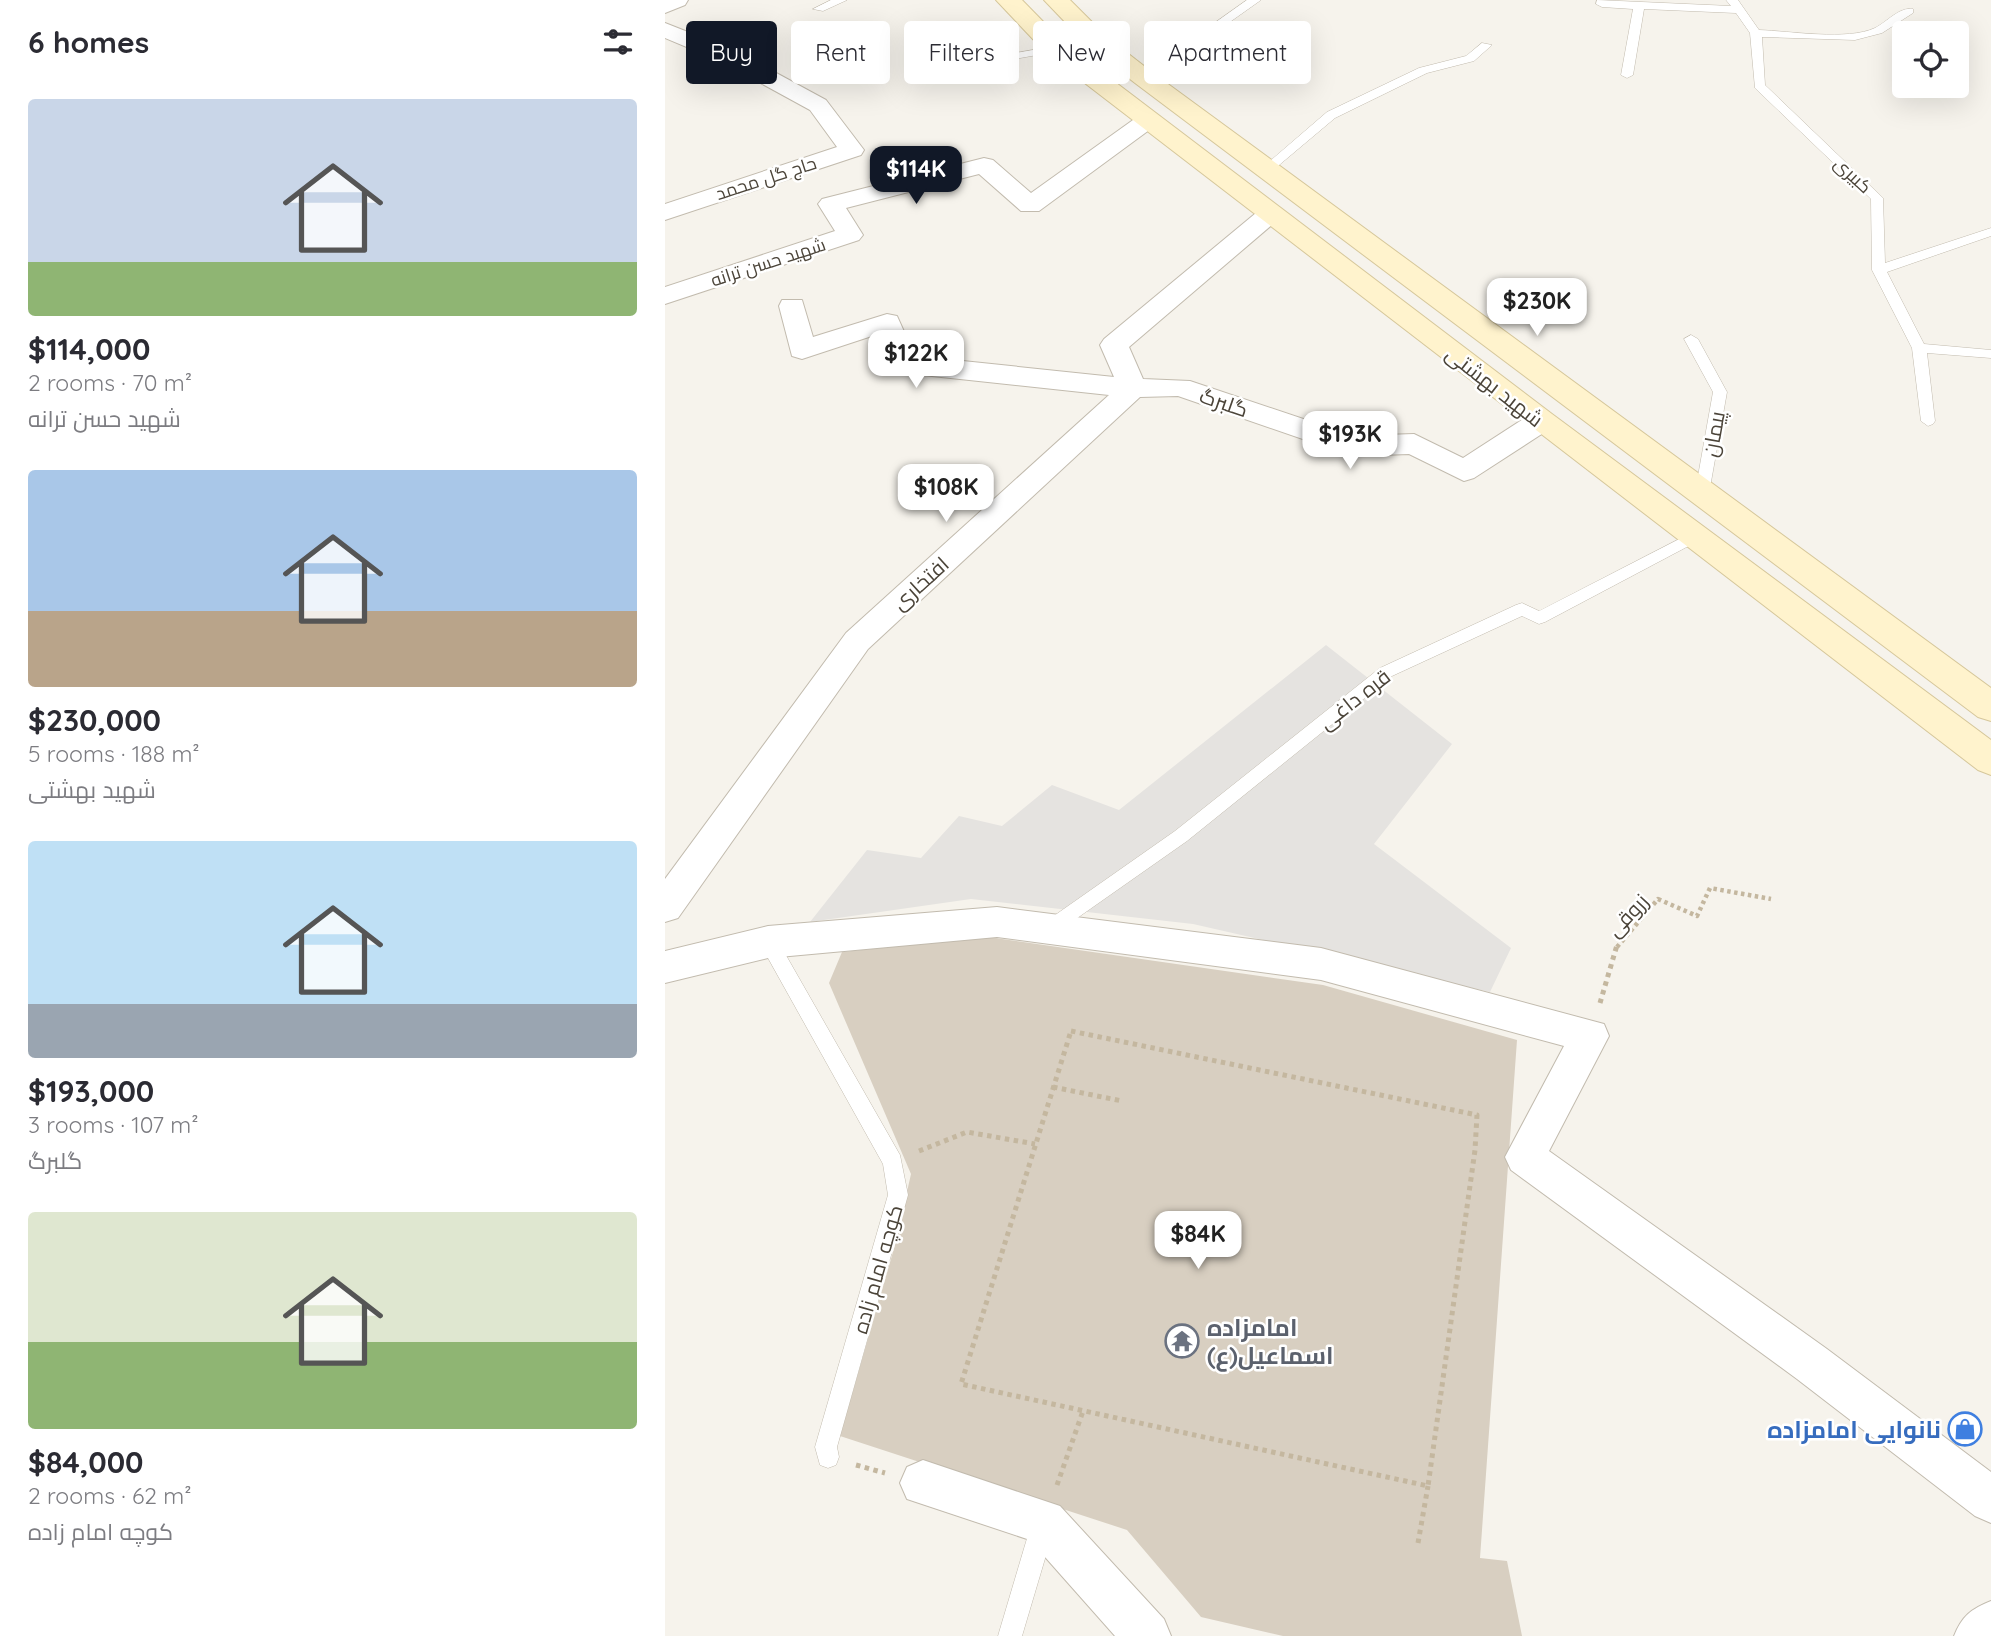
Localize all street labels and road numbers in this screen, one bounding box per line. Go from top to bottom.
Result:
street label: حاج گل محمد [713,151,820,206]
street label: کبیری [1829,152,1877,198]
street label: شهید حسن ترانه [708,233,828,291]
street label: شهید بهشتی [1440,340,1549,433]
street label: گلبرگ [1196,382,1252,422]
street label: پیمان [1696,409,1732,459]
street label: افتخاری [886,551,955,616]
street label: قره داغی [1313,663,1396,736]
street label: زروقی [1601,888,1654,943]
street label: کوچه امام زاده [846,1202,910,1337]

